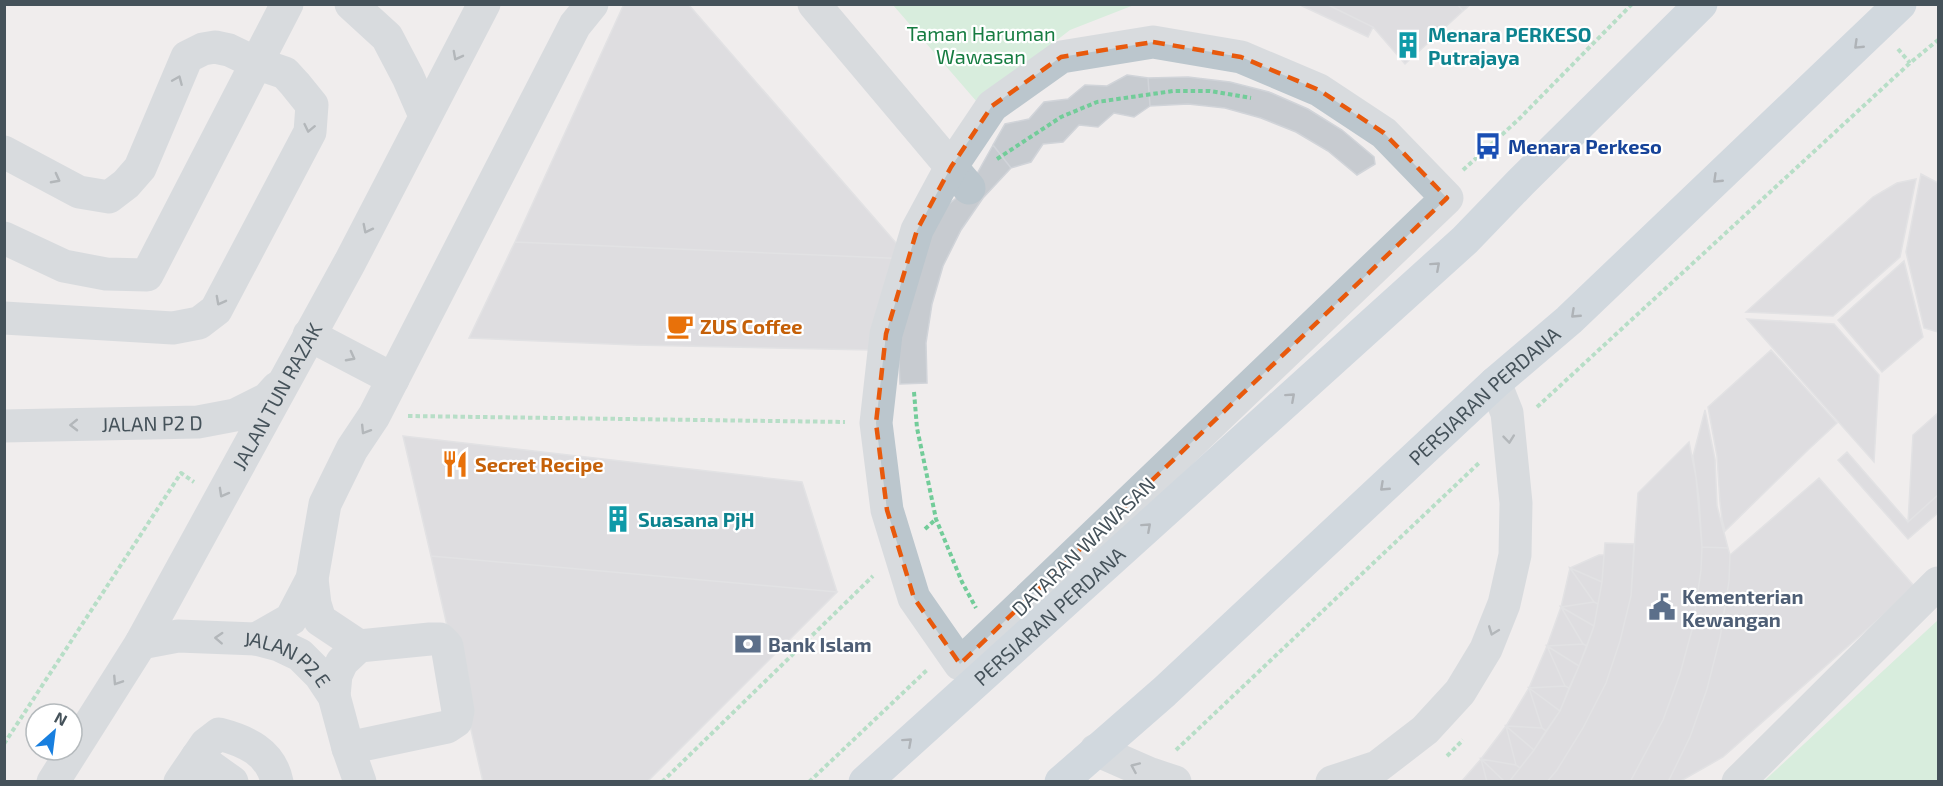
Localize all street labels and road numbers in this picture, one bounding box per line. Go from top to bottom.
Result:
street label: JALAN TUN RAZAK [226,318,326,474]
street label: PERSIARAN PERDANA [1403,321,1565,470]
street label: JALAN P2 D [101,410,203,436]
street label: DATARAN WAWASAN [1006,471,1160,621]
street label: PERSIARAN PERDANA [969,541,1130,690]
street label: JALAN P2 E [243,626,336,691]

